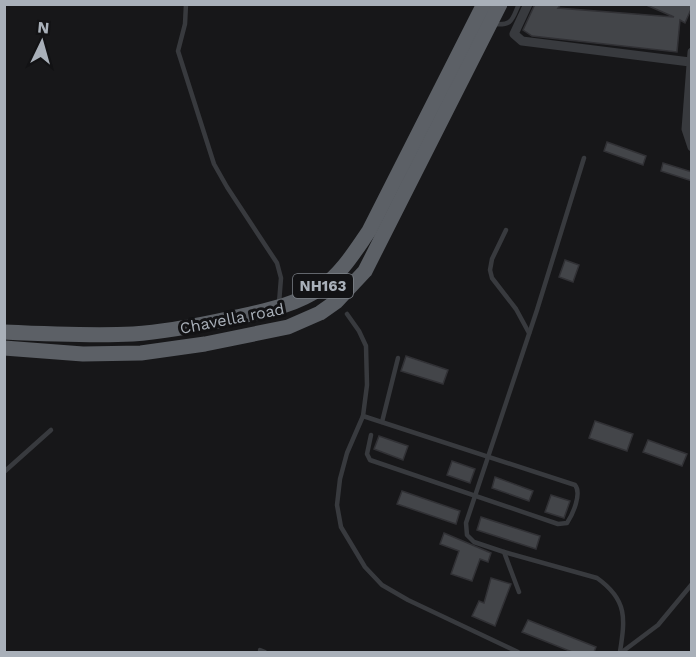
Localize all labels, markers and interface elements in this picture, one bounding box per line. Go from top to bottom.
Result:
north arrow [12,12,72,72]
text: N [37,18,50,38]
road number: NH163 [293,274,353,298]
street label: Chavella road [178,299,286,338]

